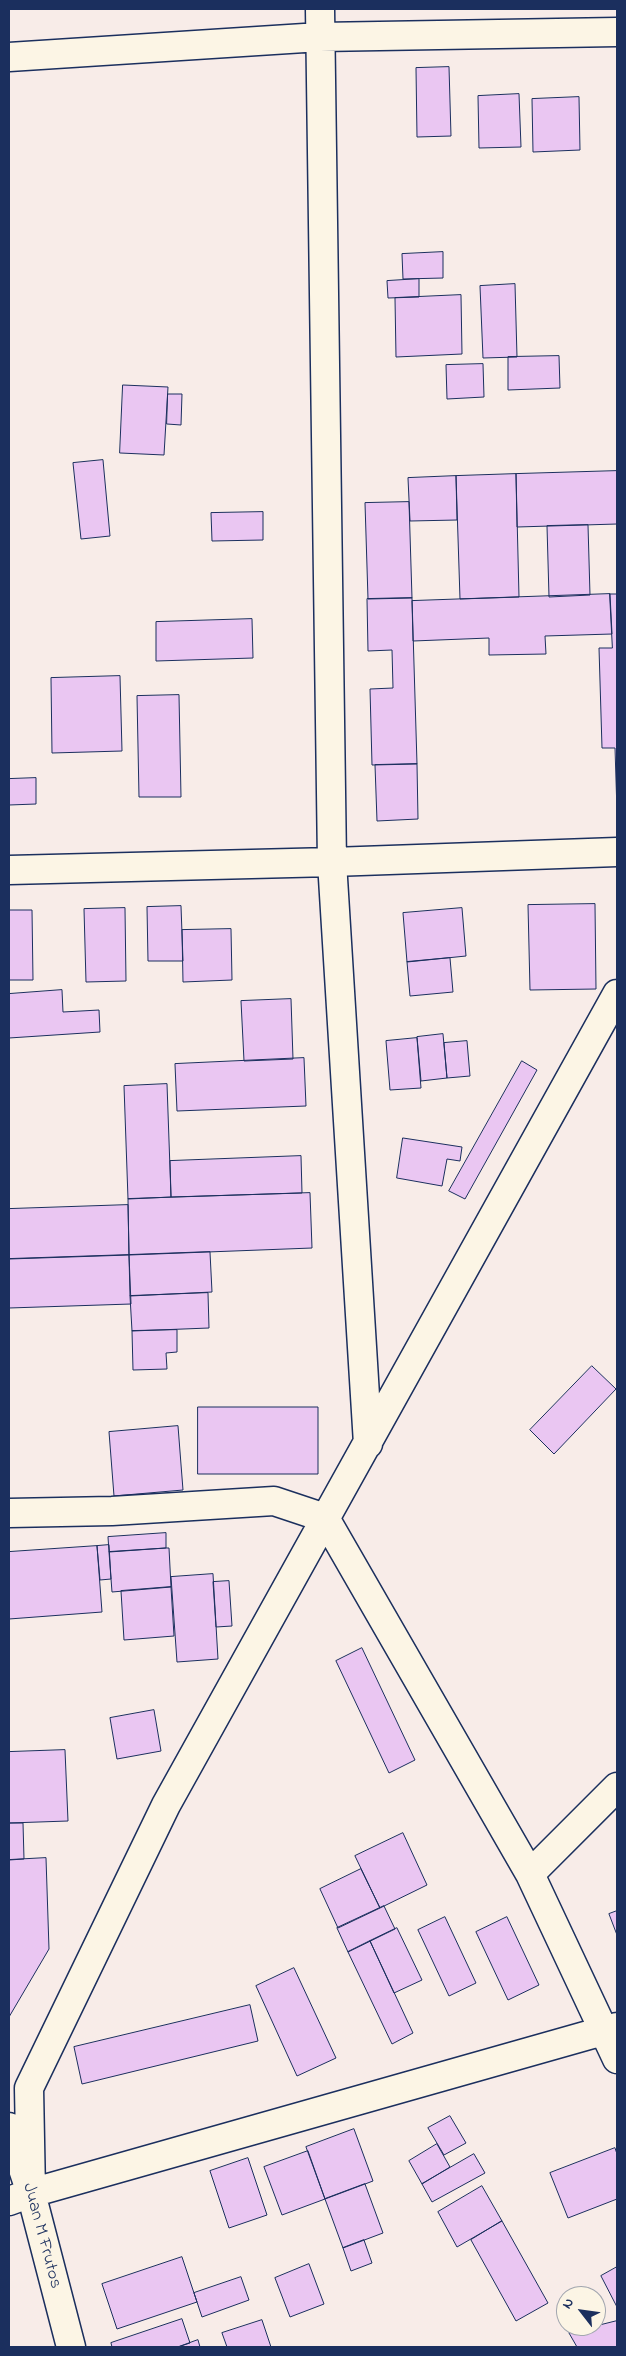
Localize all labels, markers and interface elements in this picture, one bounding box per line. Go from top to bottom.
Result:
street label: Juan M Frutos [17,2181,65,2291]
north arrow [556,2286,606,2336]
text: N [557,2294,580,2313]

